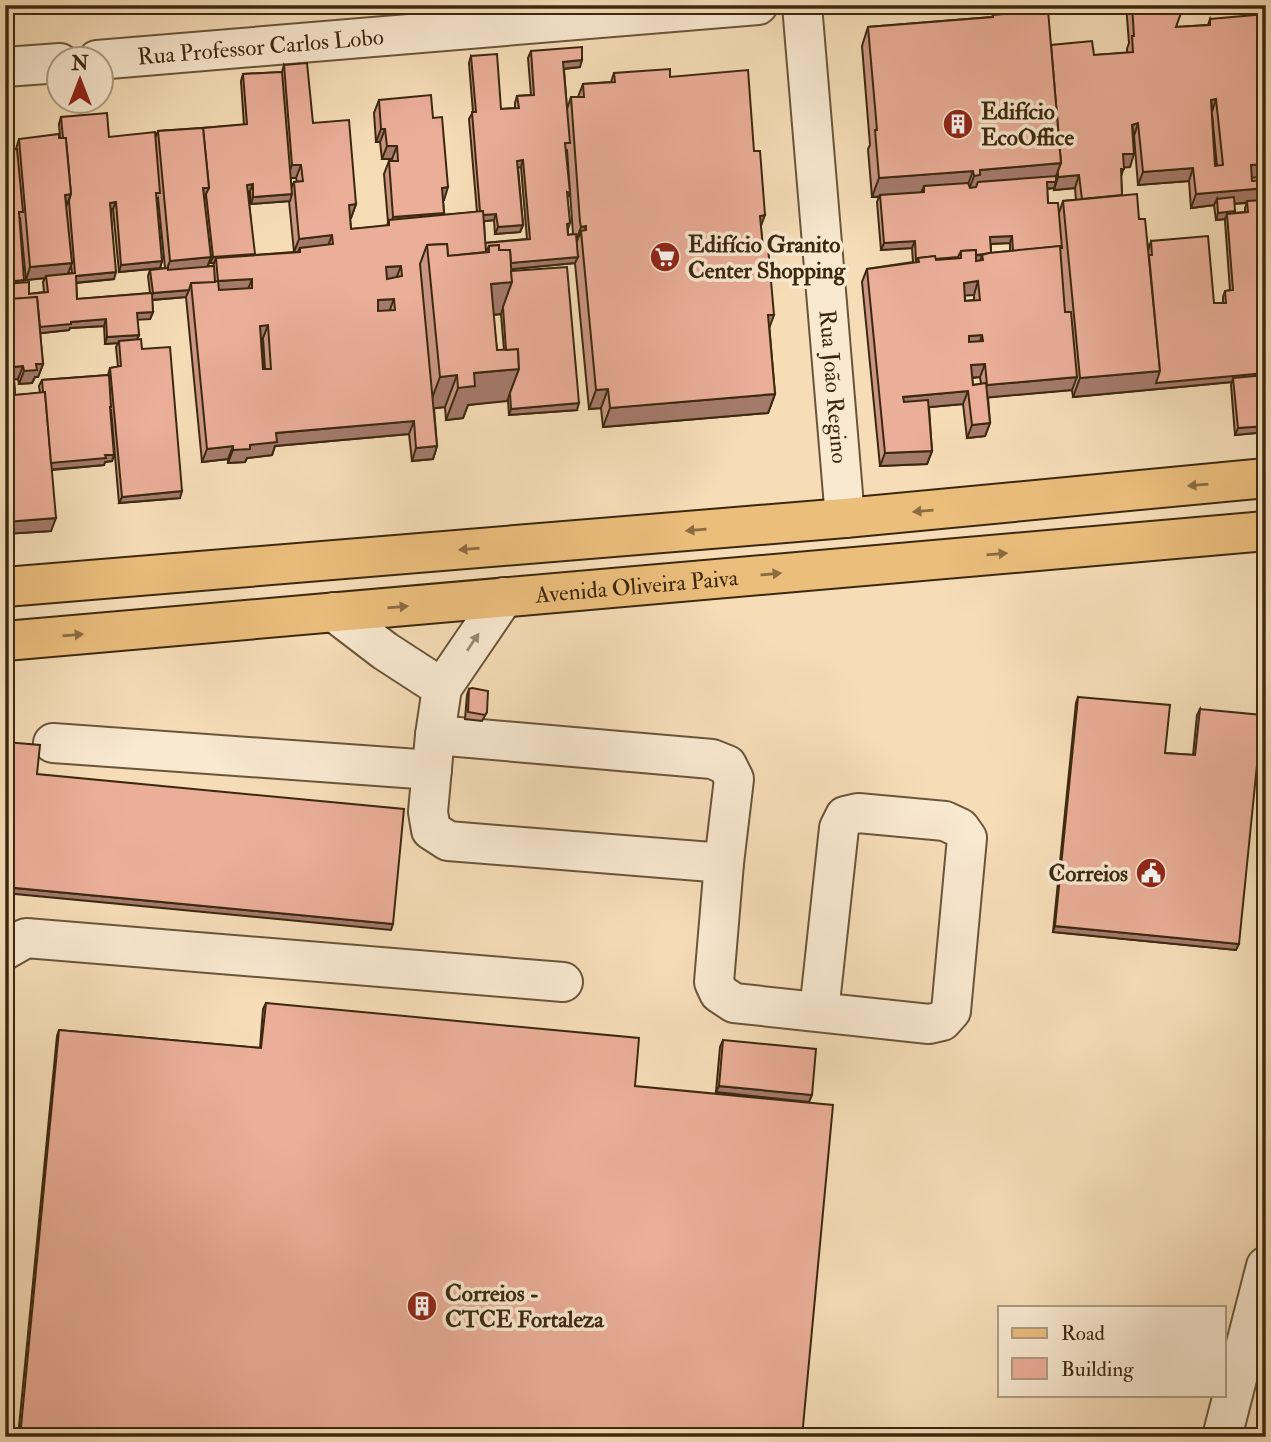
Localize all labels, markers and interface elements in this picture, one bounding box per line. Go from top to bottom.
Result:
street label: Rua Professor Carlos Lobo [136,22,385,71]
north arrow [46,46,116,116]
text: N [70,52,89,76]
place label: Edifício EcoOffice [981,97,1074,152]
building icon: Edifício EcoOffice [941,107,975,141]
place label: Edifício Granito Center Shopping [688,230,847,286]
supermarket icon: Edifício Granito Center Shopping [648,240,682,274]
street label: Rua João Regino [813,309,855,465]
one-way arrow [1187,480,1209,491]
one-way arrow [911,506,933,517]
one-way arrow [685,525,707,536]
one-way arrow [458,544,480,555]
one-way arrow [986,548,1008,559]
street label: Avenida Oliveira Paiva [533,563,740,609]
one-way arrow [760,568,782,579]
one-way arrow [387,601,409,612]
one-way arrow [62,629,84,640]
one-way arrow [466,633,479,652]
public building icon: Correios [1134,856,1168,890]
place label: Correios [1048,859,1128,888]
place label: Correios - CTCE Fortaleza [445,1279,605,1334]
building icon: Correios - CTCE Fortaleza [405,1289,439,1323]
legend [998,1306,1226,1396]
text: Road [1061,1320,1106,1347]
text: Building [1061,1356,1134,1383]

